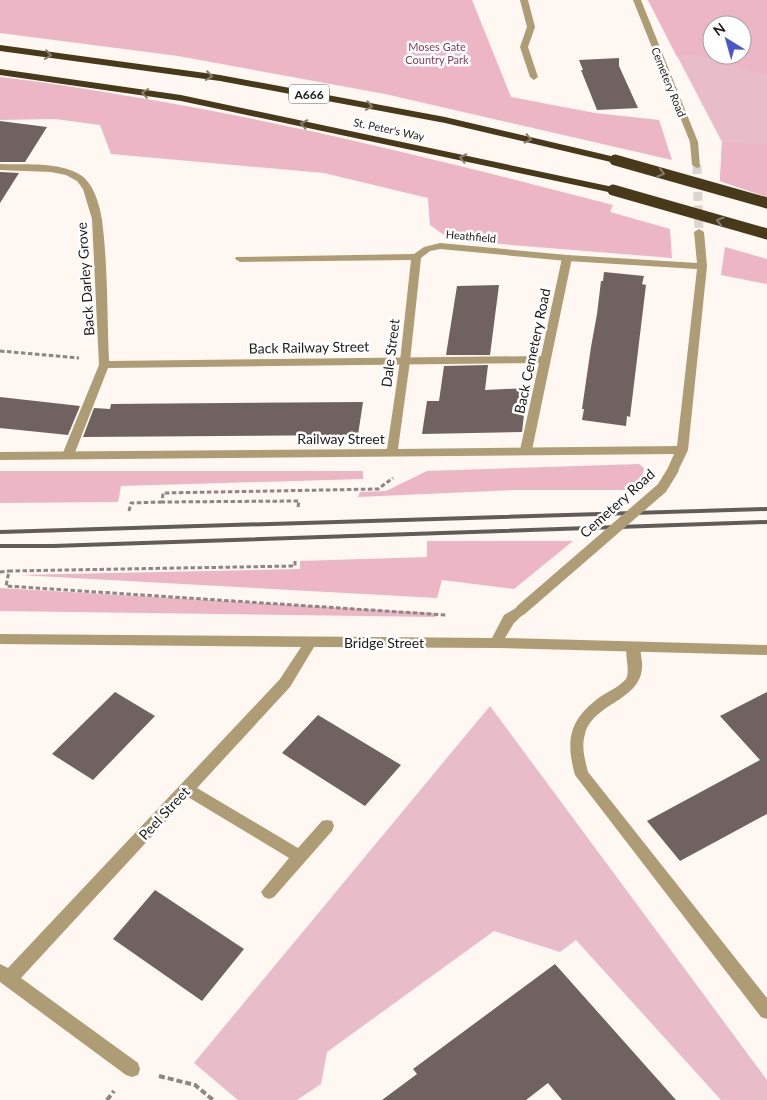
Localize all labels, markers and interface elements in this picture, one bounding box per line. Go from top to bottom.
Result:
north arrow [702,15,752,65]
text: N [709,19,728,39]
park label: Moses Gate Country Park [405,40,469,66]
street label: Cemetery Road [649,45,689,119]
one-way arrow [45,49,53,60]
one-way arrow [206,70,214,81]
road number: A666 [289,85,329,104]
one-way arrow [140,88,149,98]
one-way arrow [365,100,374,110]
street label: St. Peter's Way [352,115,426,143]
one-way arrow [300,119,309,130]
one-way arrow [524,133,533,144]
one-way arrow [459,153,467,163]
one-way arrow [657,167,666,178]
one-way arrow [717,216,725,226]
street label: Back Darley Grove [73,222,97,336]
street label: Heathfield [445,227,497,245]
street label: Back Cemetery Road [510,287,554,415]
street label: Dale Street [377,318,403,388]
street label: Back Railway Street [249,337,369,357]
street label: Railway Street [297,430,385,447]
street label: Cemetery Road [576,465,658,541]
street label: Bridge Street [344,634,424,651]
street label: Peel Street [135,783,193,843]

